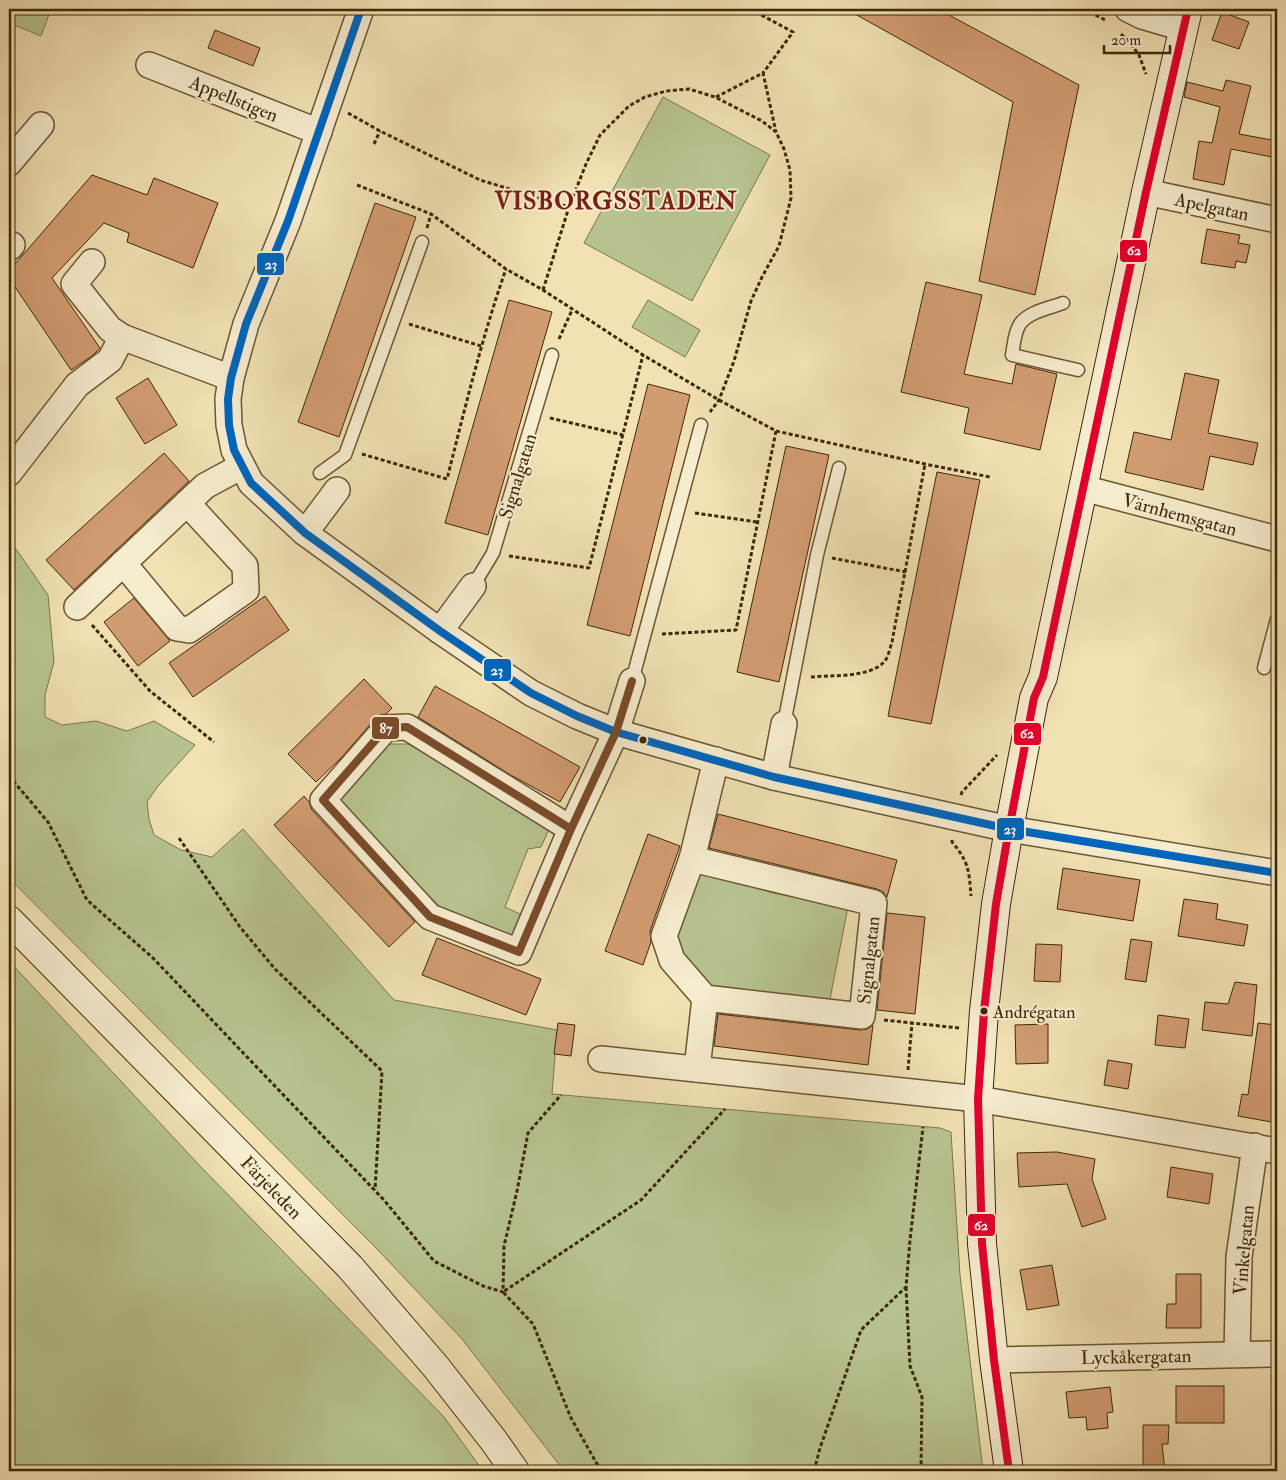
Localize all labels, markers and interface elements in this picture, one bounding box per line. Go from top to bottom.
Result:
scale bar [1104,22,1170,54]
text: 20 m [1111,31,1141,50]
street label: Appellstigen [184,70,282,129]
district label: VISBORGSSTADEN [494,186,737,217]
street label: Apelgatan [1171,187,1251,228]
line badge: 62 [1119,239,1148,263]
text: 62 [1127,242,1141,259]
line badge: 23 [256,252,285,276]
text: 23 [265,256,277,273]
street label: Signalgatan [494,430,542,522]
street label: Värnhemsgatan [1120,488,1240,542]
line badge: 23 [483,658,512,682]
text: 23 [491,662,503,679]
line badge: 87 [371,716,400,740]
text: 87 [380,720,393,737]
line badge: 62 [1013,722,1042,746]
text: 62 [1020,725,1034,742]
unlabelled marker [638,735,648,745]
line badge: 23 [996,817,1025,841]
text: 23 [1004,821,1016,838]
street label: Signalgatan [852,915,886,1005]
place label: Andrégatan [992,1001,1075,1024]
marker: Andrégatan [979,1006,989,1016]
street label: Färjeleden [235,1151,307,1225]
street label: Vinkelgatan [1228,1204,1260,1296]
line badge: 62 [967,1213,996,1237]
text: 62 [974,1217,988,1234]
street label: Lyckåkergatan [1080,1344,1192,1370]

